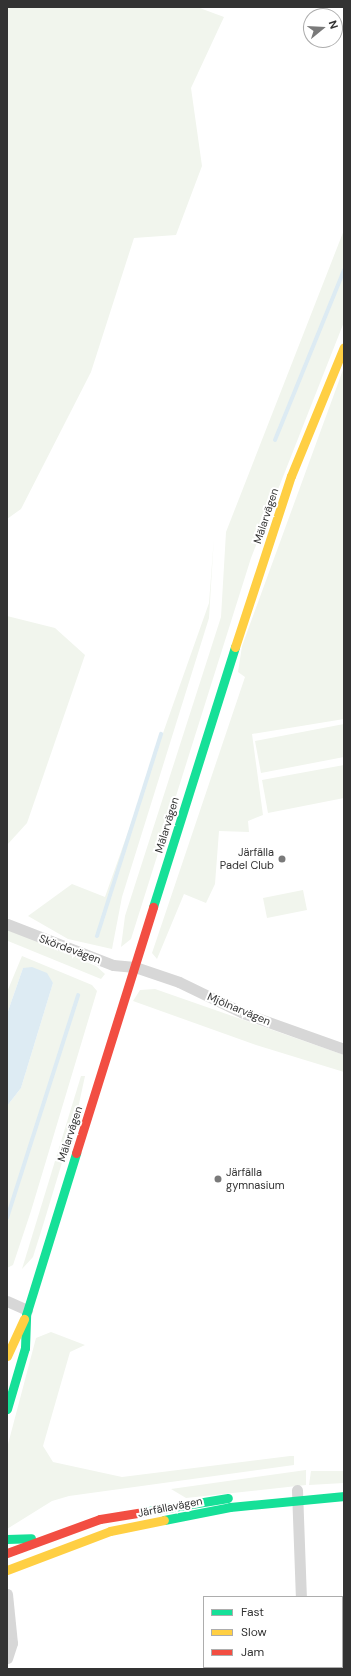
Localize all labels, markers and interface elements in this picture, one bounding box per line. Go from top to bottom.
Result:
north arrow [303,8,343,48]
text: N [326,19,341,31]
street label: Mälarvägen [251,487,281,545]
street label: Mälarvägen [152,795,182,855]
place label: Järfälla Padel Club [220,846,274,872]
marker: Järfälla Padel Club [277,854,287,864]
street label: Skördevägen [37,932,103,966]
street label: Mjölnarvägen [205,990,273,1028]
street label: Mälarvägen [55,1105,85,1163]
place label: Järfälla gymnasium [226,1166,285,1192]
marker: Järfälla gymnasium [213,1174,223,1184]
street label: Järfällavägen [136,1494,204,1520]
legend [203,1596,343,1668]
text: Fast [241,1604,264,1620]
text: Slow [241,1624,267,1640]
text: Jam [241,1644,264,1660]

